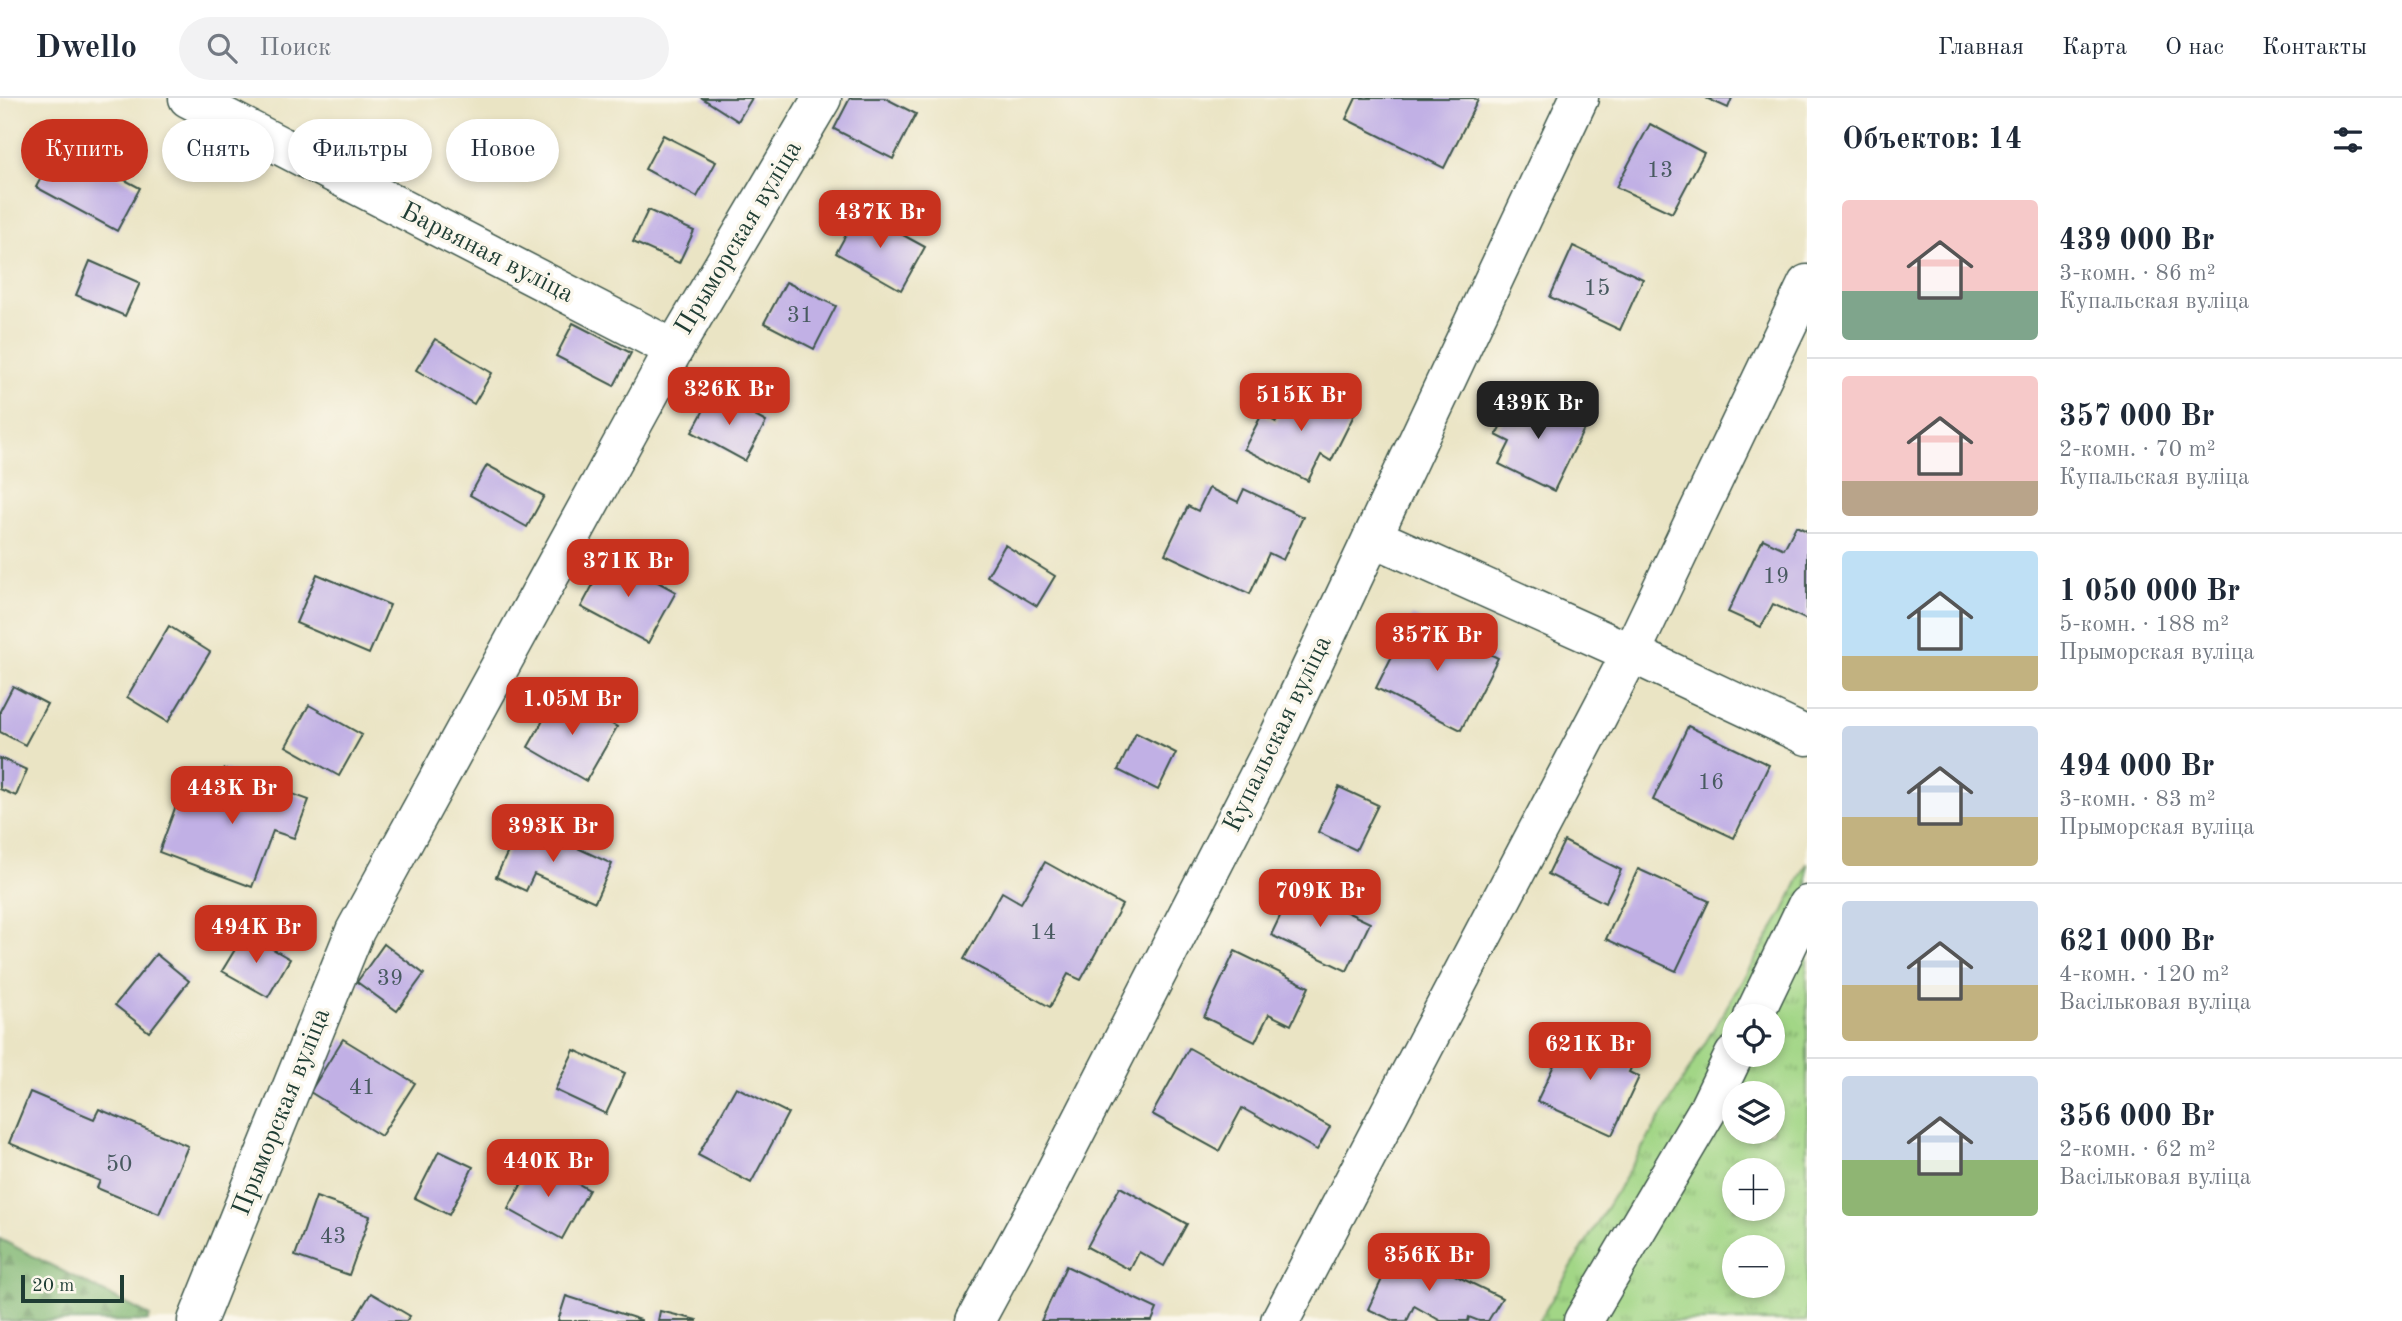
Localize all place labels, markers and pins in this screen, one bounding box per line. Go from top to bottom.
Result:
pin: 437K Br [815,190,945,250]
pin: 326K Br [664,368,794,427]
pin: 515K Br [1236,374,1366,433]
pin: 439K Br [1473,382,1603,441]
pin: 371K Br [563,540,693,599]
pin: 357K Br [1372,614,1502,673]
pin: 1.05M Br [500,678,644,737]
pin: 443K Br [167,766,297,826]
pin: 393K Br [488,804,618,864]
pin: 709K Br [1255,870,1385,929]
pin: 494K Br [191,906,321,965]
pin: 621K Br [1525,1023,1655,1082]
pin: 440K Br [483,1140,613,1199]
pin: 356K Br [1364,1234,1494,1293]

